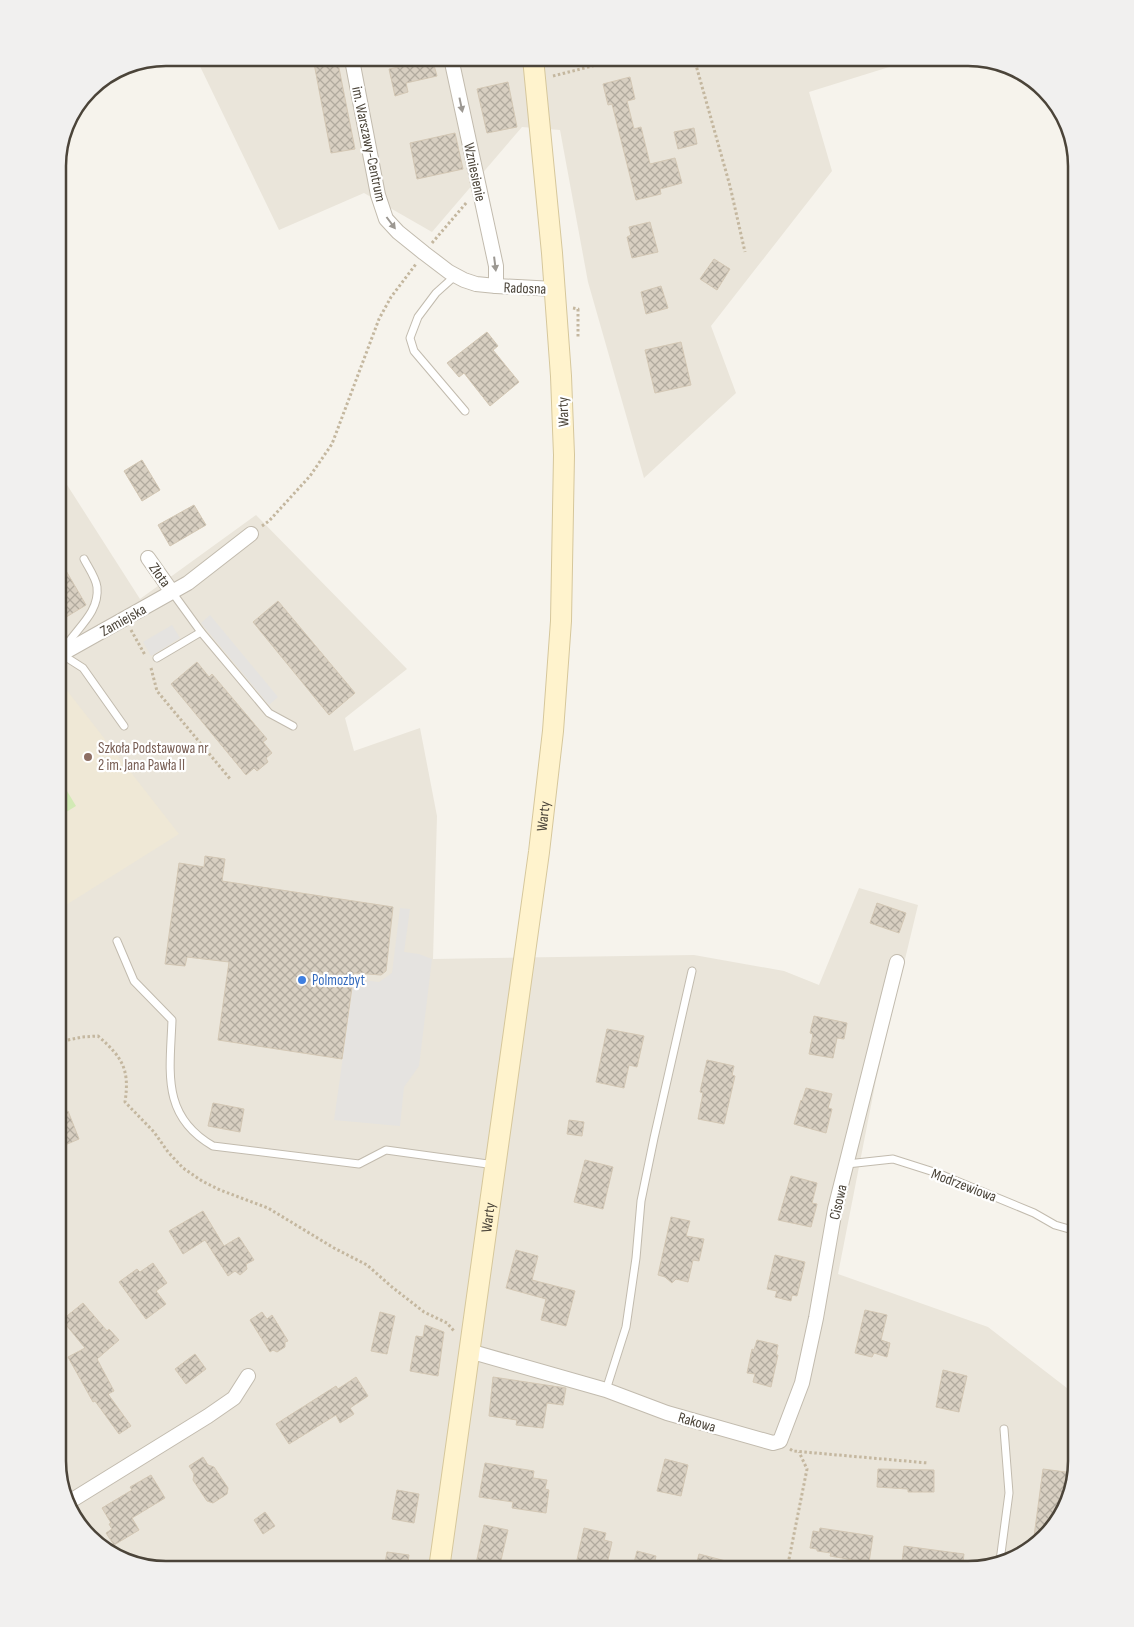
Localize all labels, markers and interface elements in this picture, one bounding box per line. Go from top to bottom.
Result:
street label: im. Warszawy-Centrum [347,85,390,203]
one-way arrow [457,98,465,113]
street label: Wzniesienie [459,141,490,203]
one-way arrow [385,216,396,229]
one-way arrow [491,257,499,273]
street label: Radosna [503,278,547,299]
street label: Warty [553,396,574,427]
street label: Złota [144,559,175,591]
street label: Zamiejska [97,600,150,641]
place label: Szkoła Podstawowa nr 2 im. Jana Pawła II [98,739,209,775]
marker: Szkoła Podstawowa nr 2 im. Jana Pawła II [82,751,94,763]
street label: Warty [532,800,555,832]
place label: Polmozbyt [312,971,365,990]
marker: Polmozbyt [296,974,308,986]
street label: Modrzewiowa [929,1164,999,1207]
street label: Cisowa [825,1182,852,1222]
street label: Warty [477,1201,500,1234]
street label: Rakowa [676,1408,718,1437]

